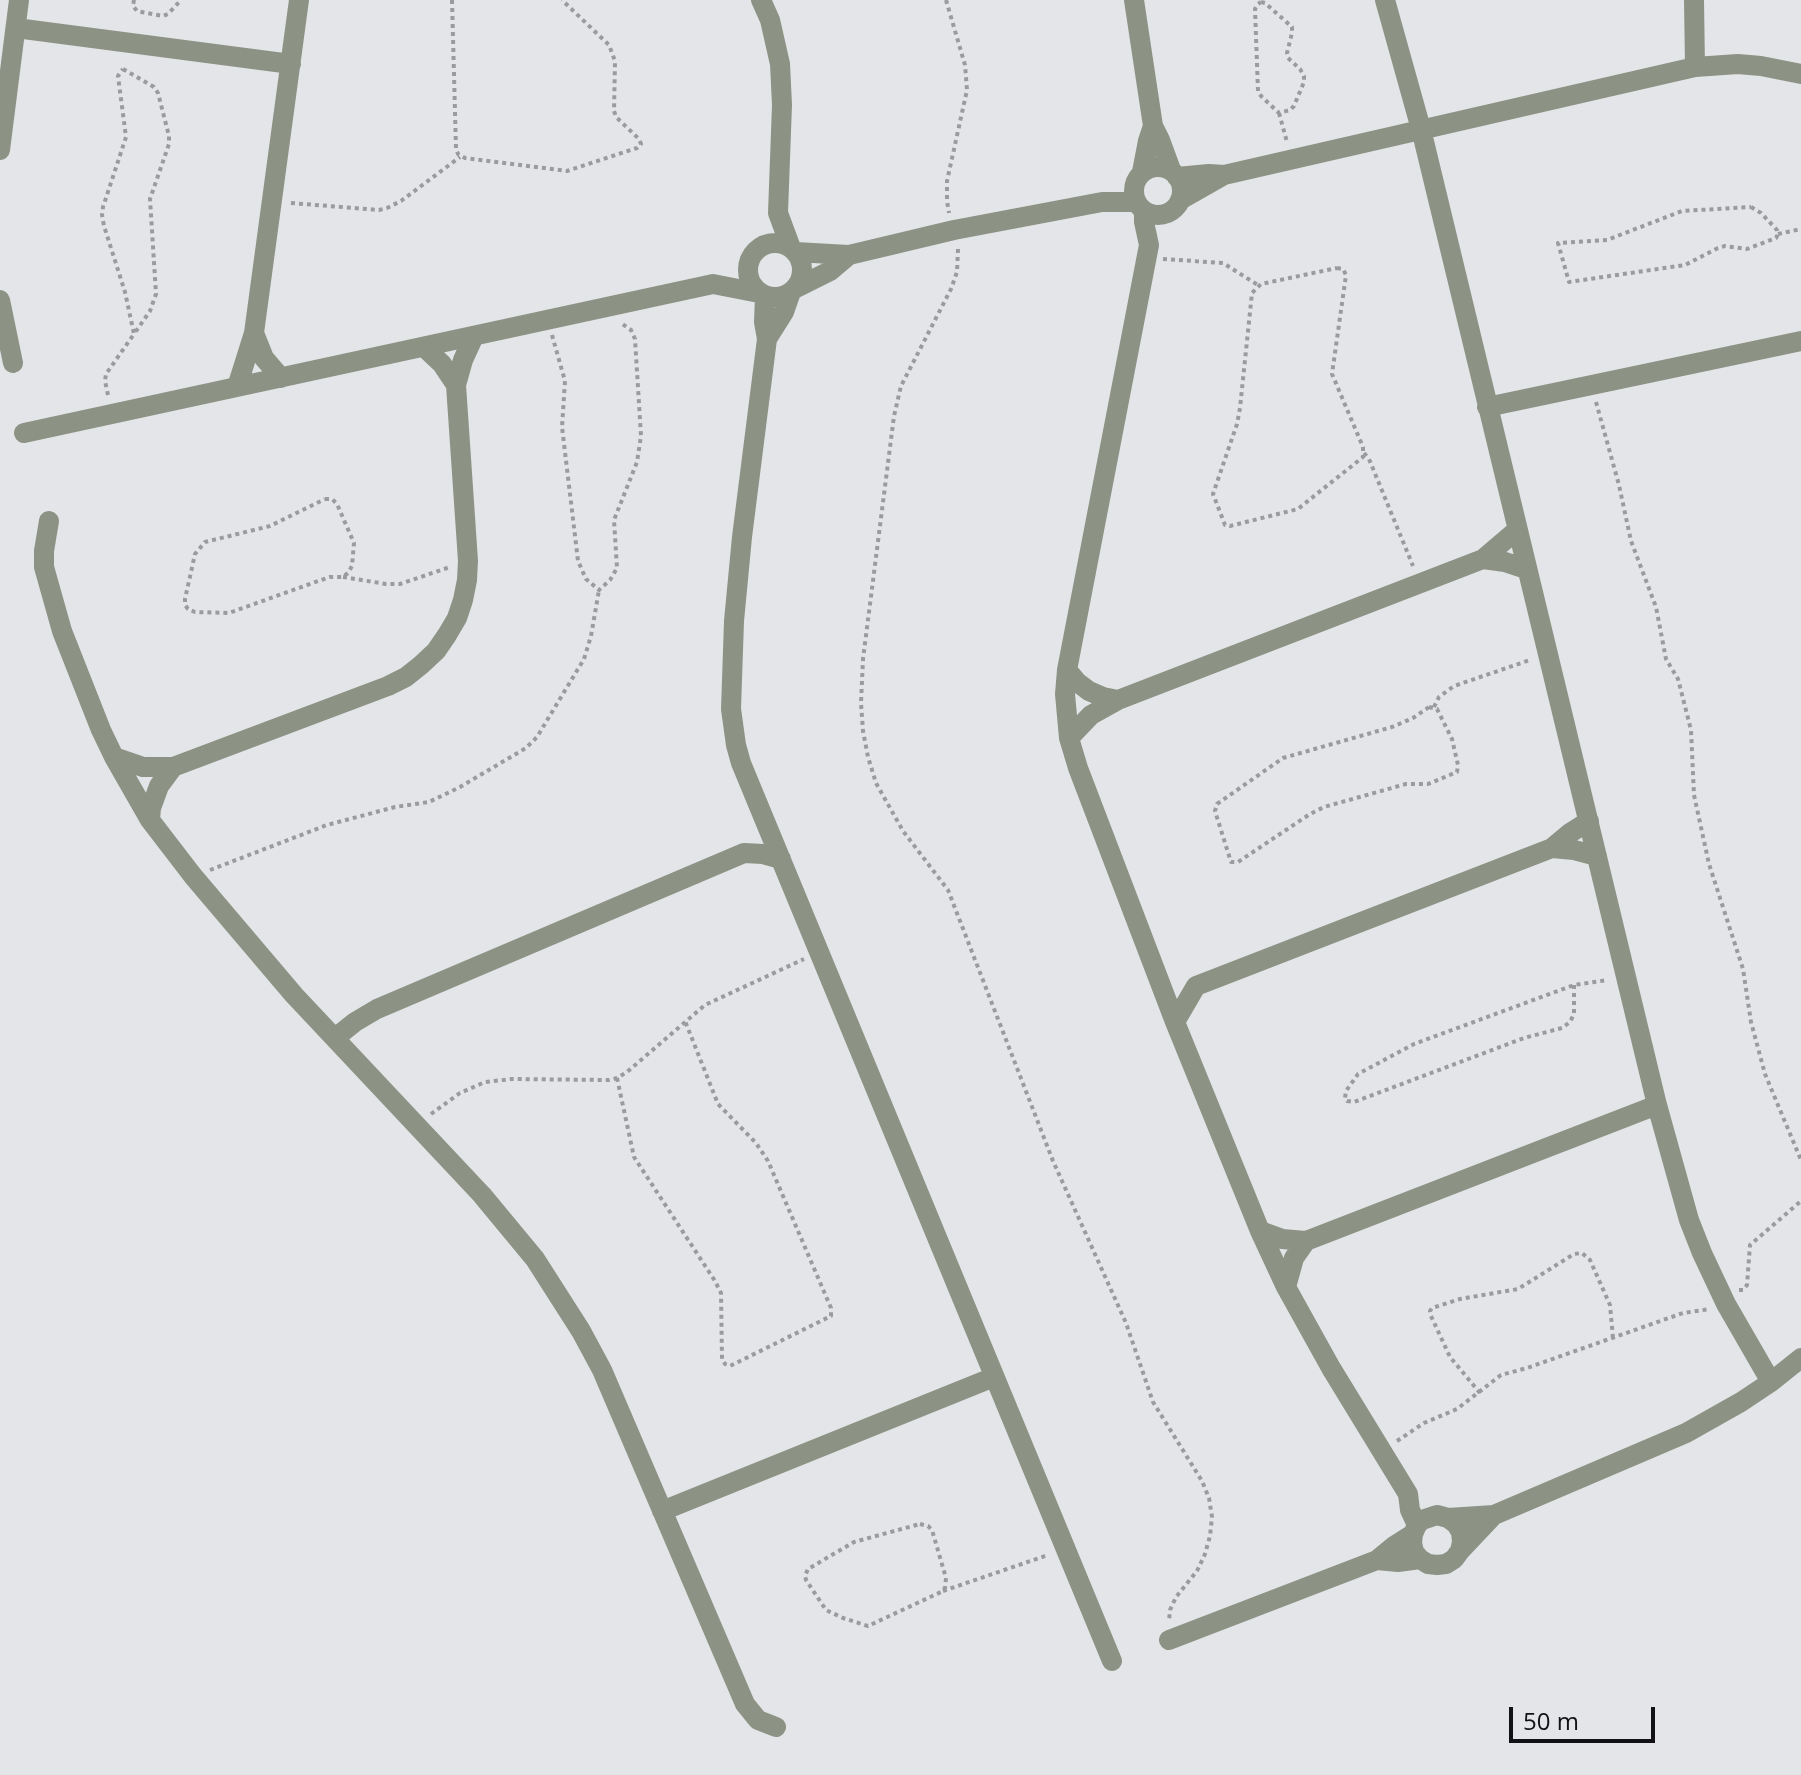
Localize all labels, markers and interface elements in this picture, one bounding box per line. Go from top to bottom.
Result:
scale bar [1513,1691,1659,1741]
text: 50 m [1523,1704,1579,1737]

